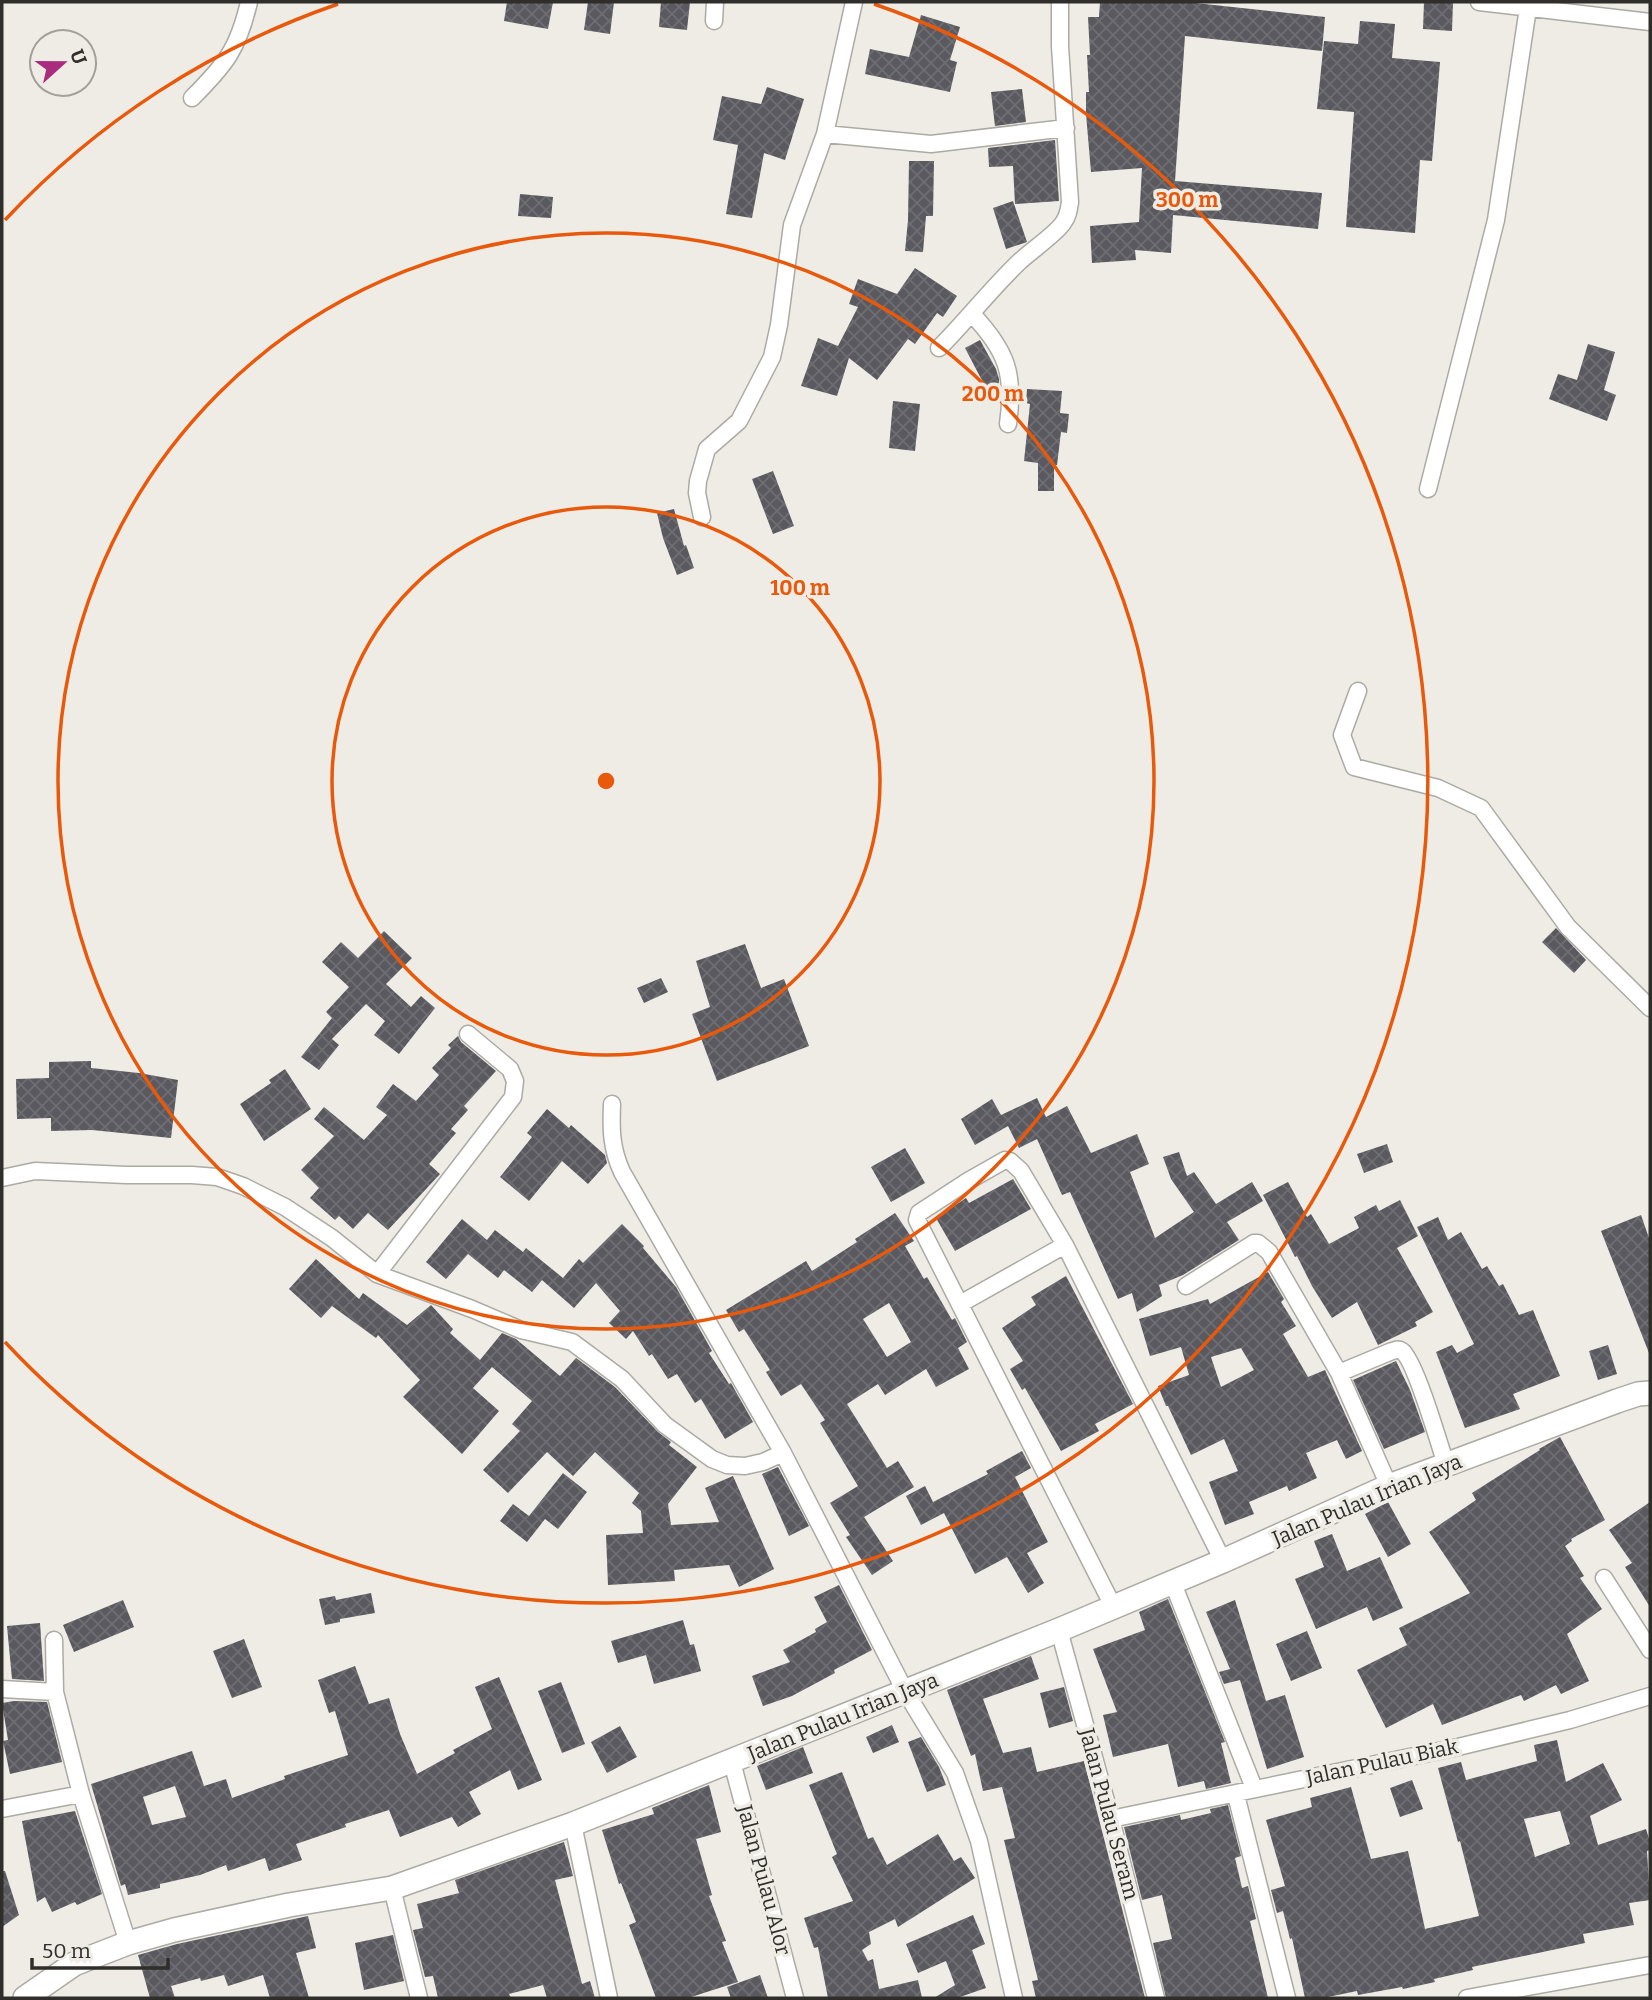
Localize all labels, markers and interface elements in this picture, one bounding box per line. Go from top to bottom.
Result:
north arrow [28,28,98,98]
text: U [65,46,92,68]
text: 300 m [1156,187,1218,213]
text: 200 m [962,381,1024,407]
text: 100 m [770,575,830,601]
centre of rings [594,769,618,793]
street label: Jalan Pulau Irian Jaya [1267,1448,1466,1552]
street label: Jalan Pulau Irian Jaya [743,1667,943,1768]
street label: Jalan Pulau Seram [1073,1724,1144,1903]
street label: Jalan Pulau Biak [1303,1733,1461,1791]
street label: Jalan Pulau Alor [731,1801,797,1958]
scale bar [32,1926,168,1970]
text: 50 m [42,1938,91,1964]

